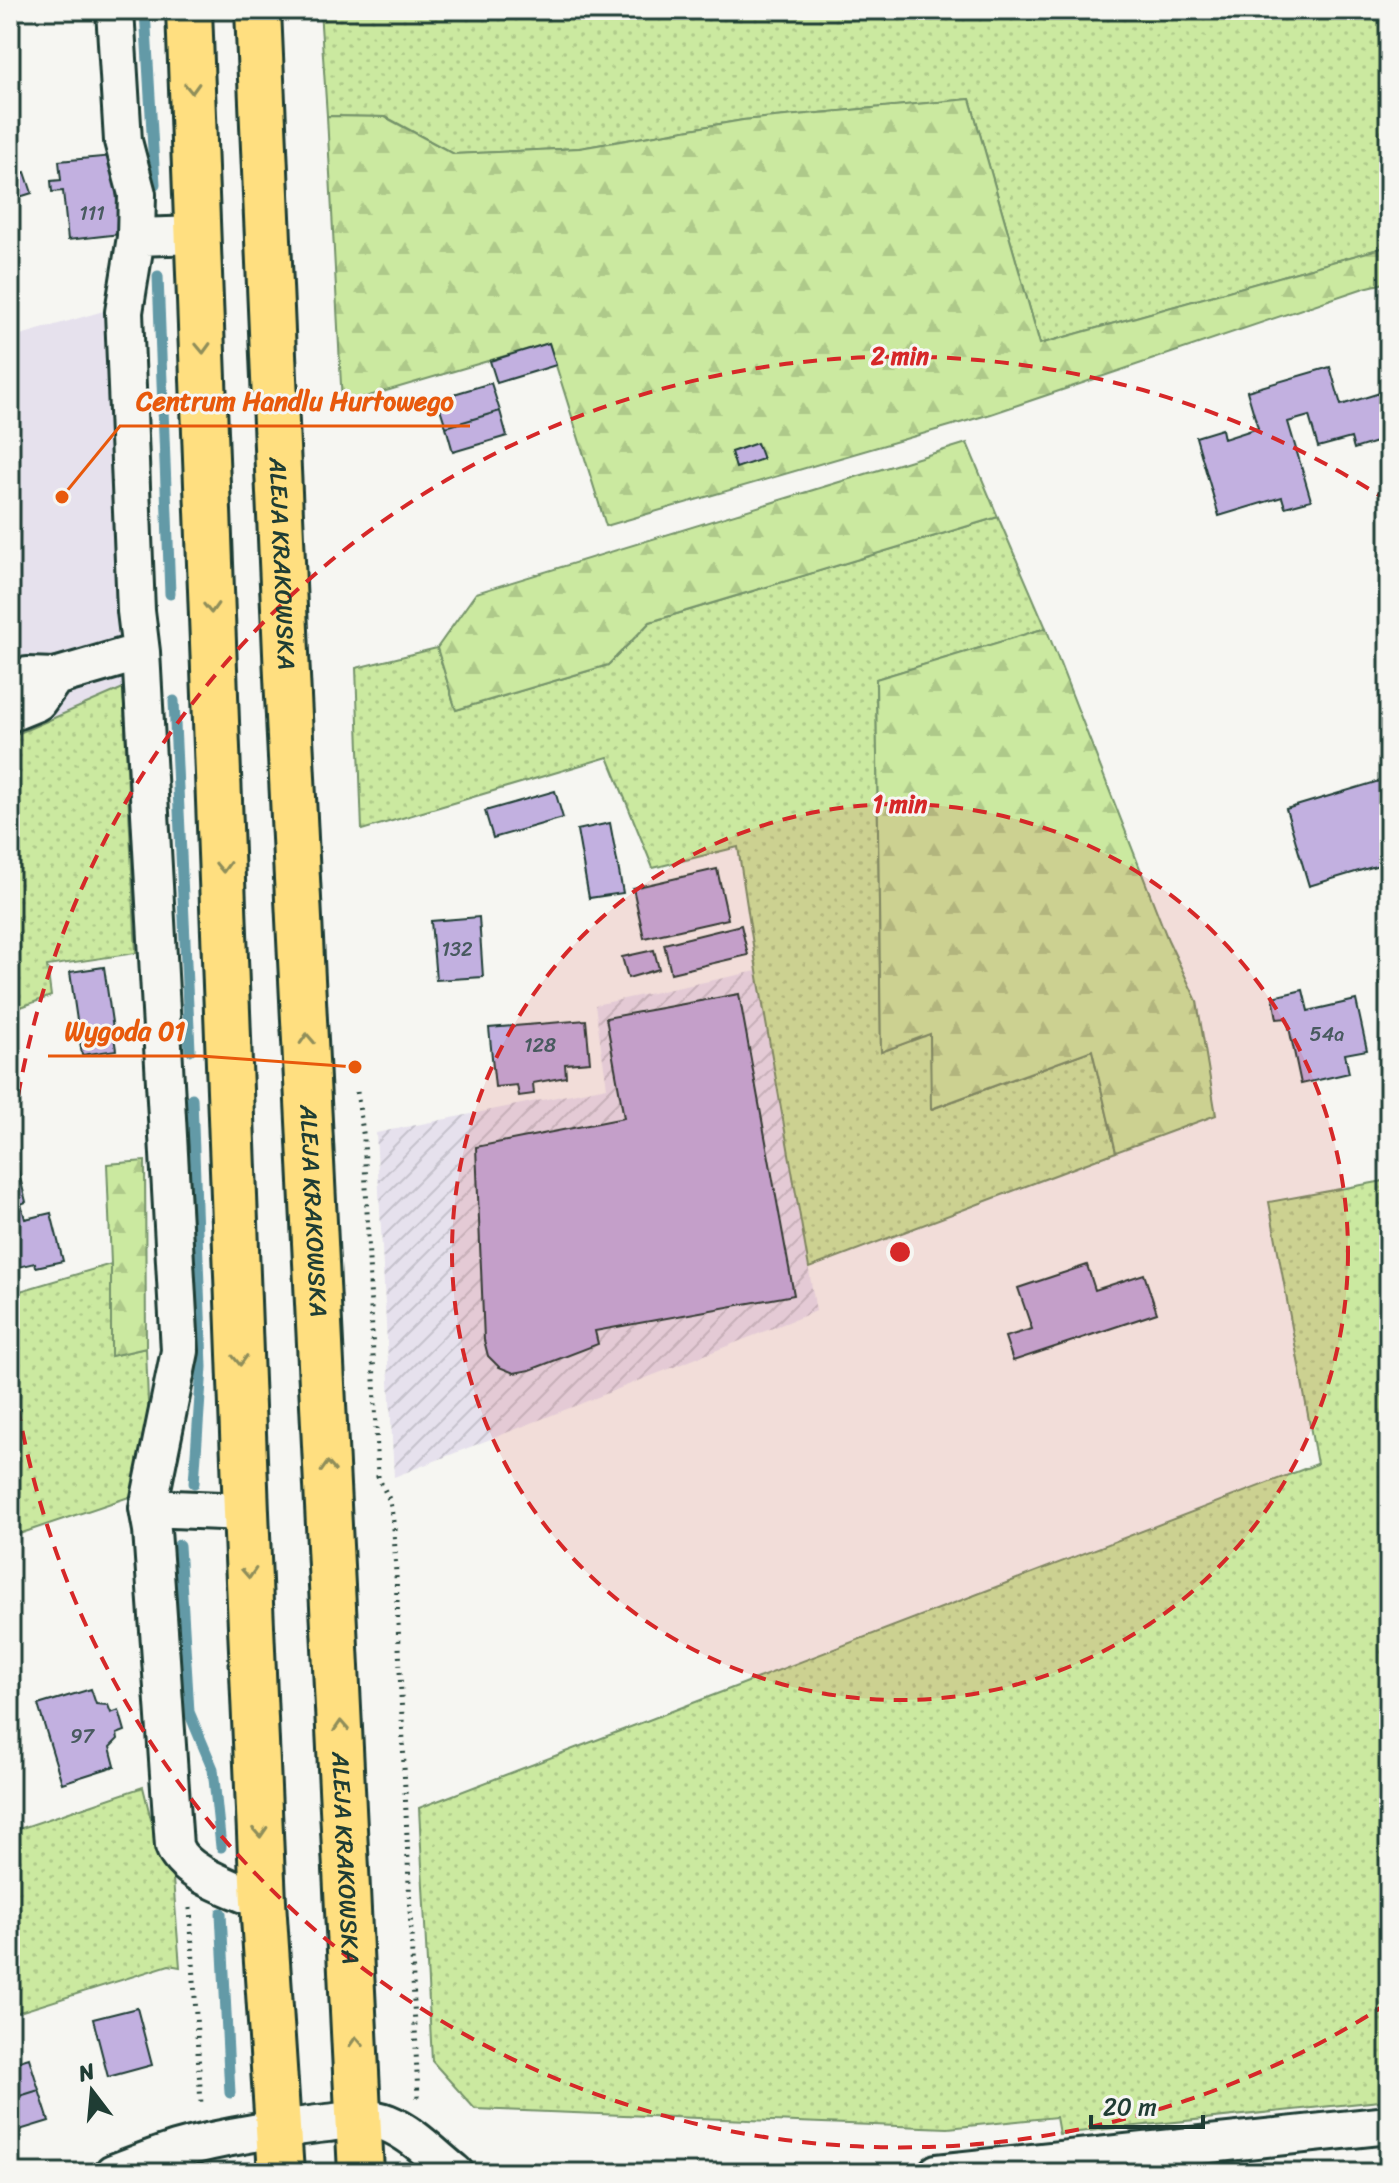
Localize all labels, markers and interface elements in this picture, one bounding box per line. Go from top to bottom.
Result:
one-way arrow [184,82,201,95]
house number: 111 [79,196,105,231]
text: 2 min [870,335,929,377]
one-way arrow [194,342,211,355]
callout: Centrum Handlu Hurtowego [120,376,470,426]
text: Centrum Handlu Hurtowego [135,378,455,424]
street label: ALEJA KRAKOWSKA [256,455,308,671]
one-way arrow [203,602,220,615]
text: 1 min [873,783,927,825]
one-way arrow [214,861,231,874]
house number: 132 [441,932,473,967]
callout: Wygoda 01 [48,1006,201,1056]
text: Wygoda 01 [65,1008,185,1054]
house number: 54a [1310,1017,1344,1052]
house number: 128 [524,1028,556,1063]
one-way arrow [298,1032,315,1045]
street label: ALEJA KRAKOWSKA [287,1102,340,1318]
centre of rings [886,1238,914,1266]
one-way arrow [232,1354,249,1367]
one-way arrow [319,1460,336,1473]
one-way arrow [240,1567,257,1579]
house number: 97 [70,1719,95,1754]
one-way arrow [332,1719,349,1732]
street label: ALEJA KRAKOWSKA [319,1750,372,1965]
one-way arrow [252,1826,269,1839]
one-way arrow [348,2035,365,2048]
north arrow [52,2051,132,2131]
text: N [73,2051,100,2093]
scale bar [1091,2079,1203,2129]
text: 20 m [1103,2086,1157,2128]

